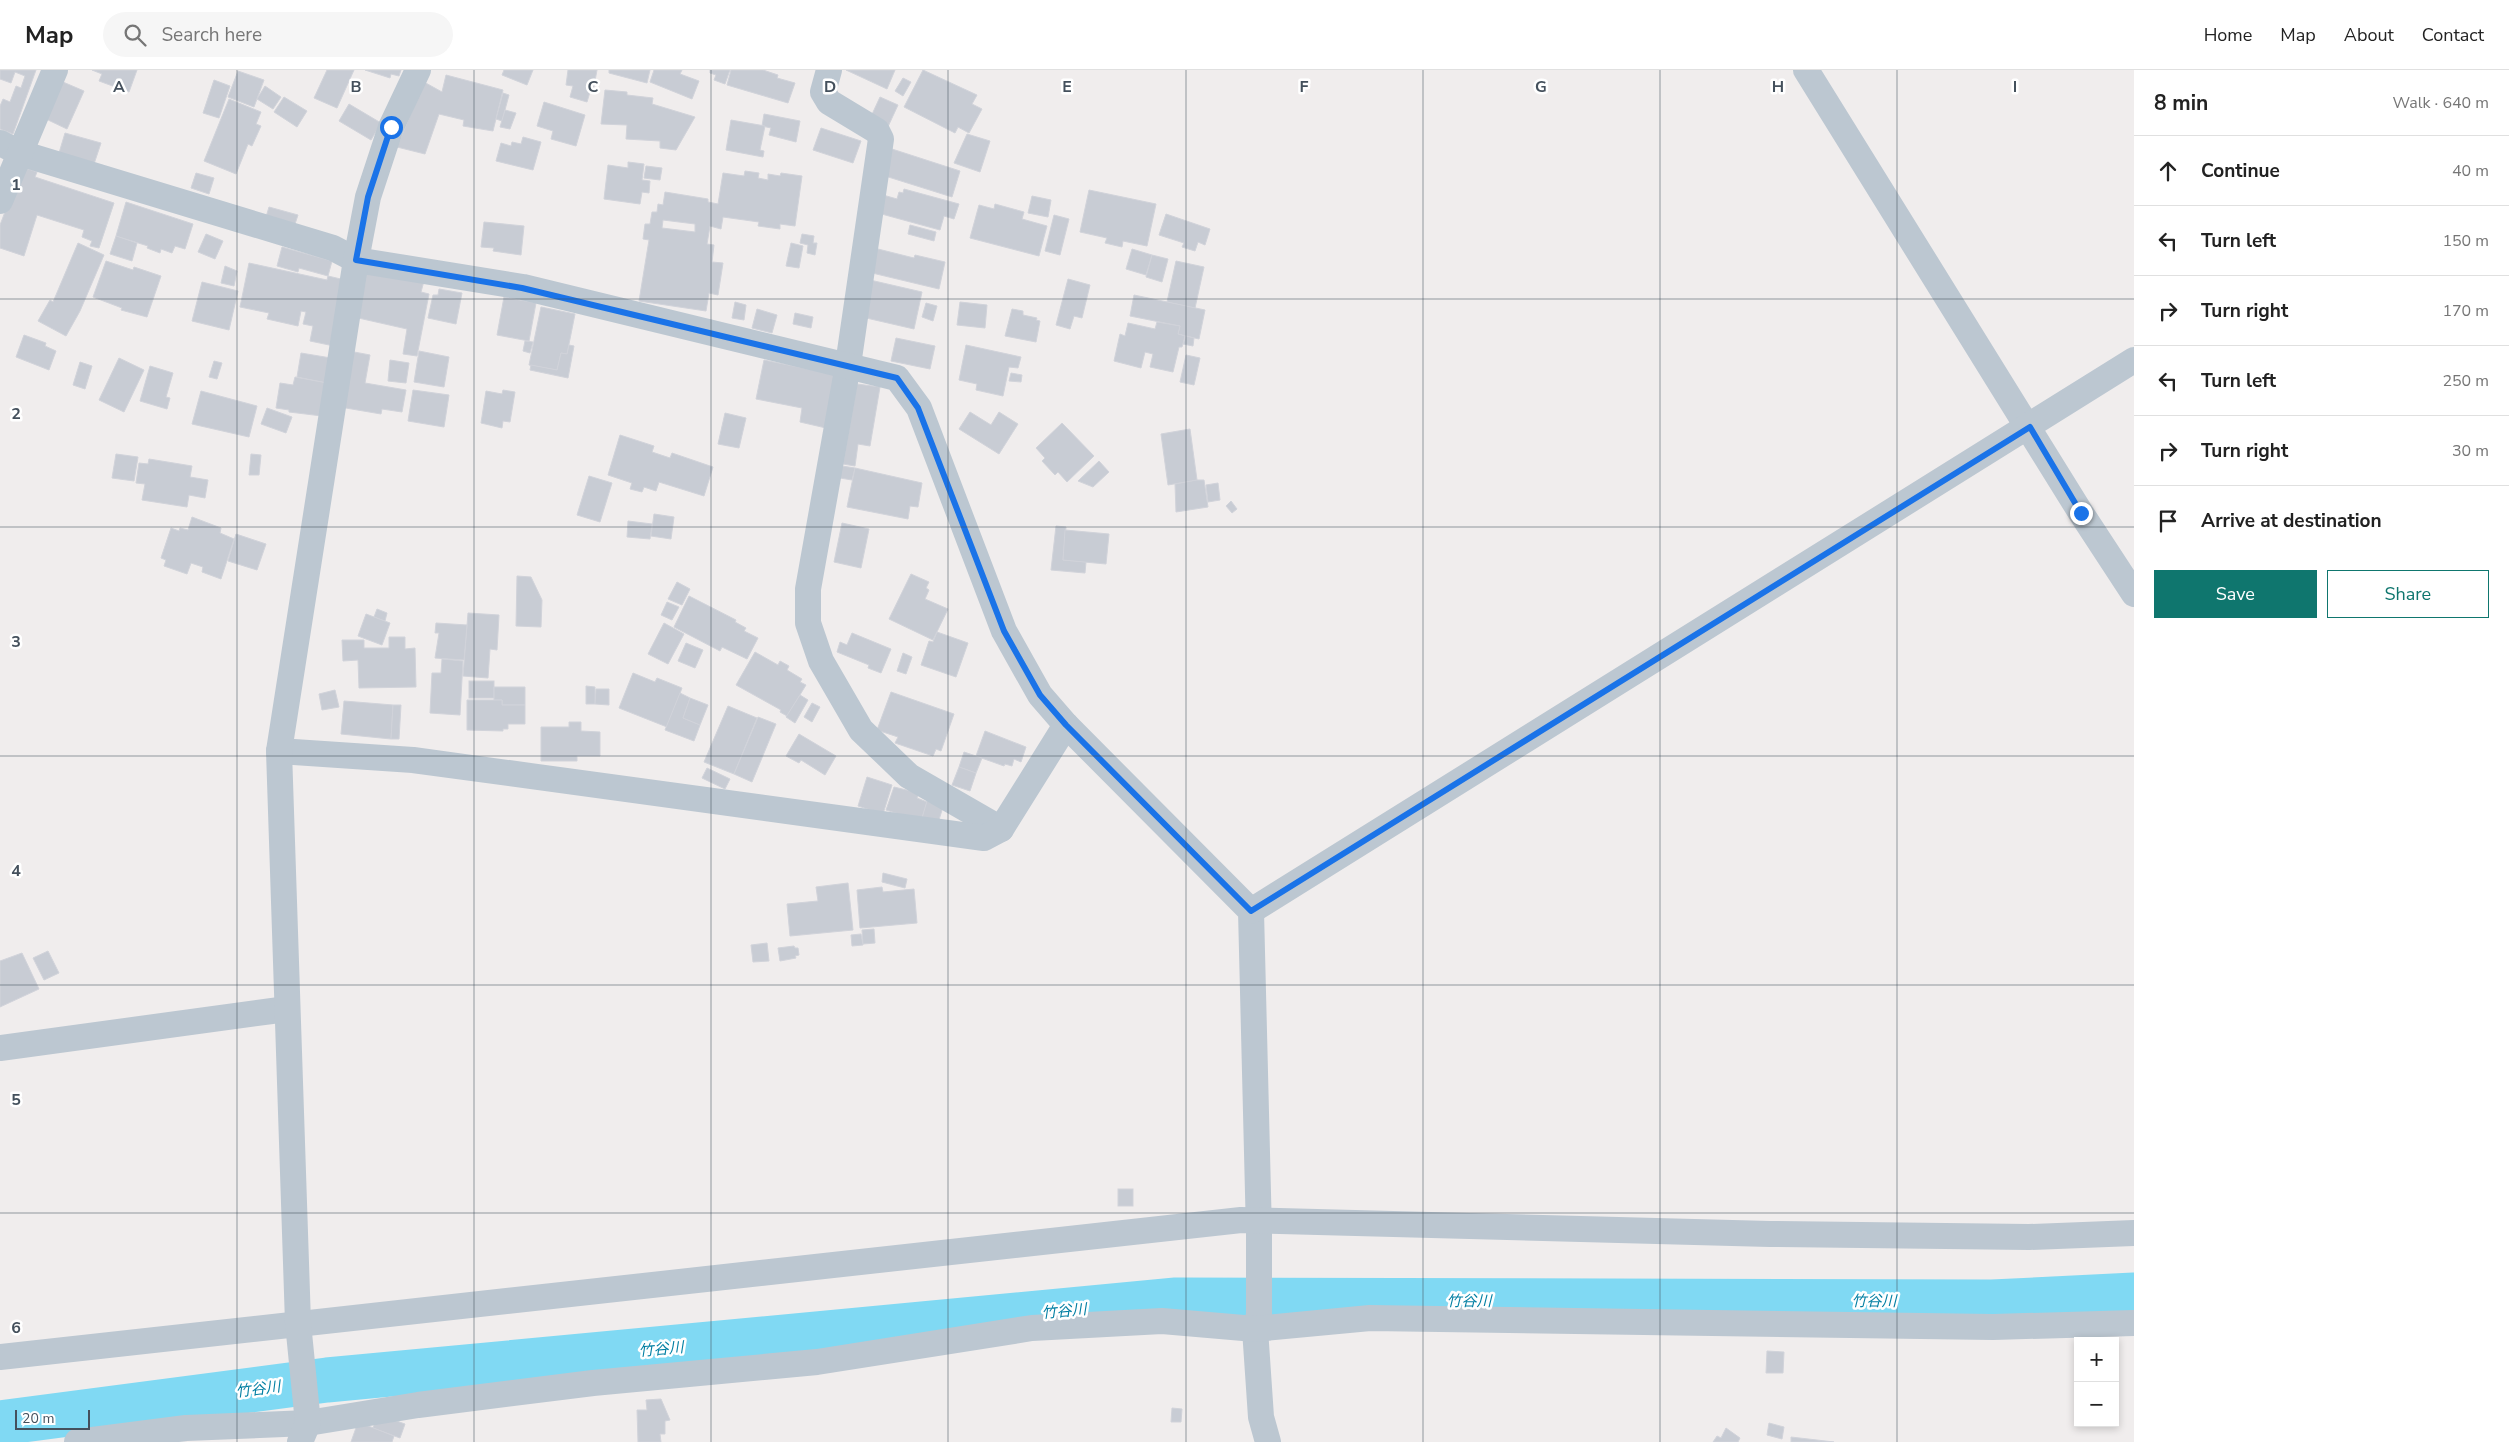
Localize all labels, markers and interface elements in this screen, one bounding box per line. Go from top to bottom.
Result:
search box [103,12,453,57]
text: Map [25,19,73,51]
icon: search [121,21,149,49]
text: Search here [161,22,262,48]
text: Home [2204,23,2252,47]
text: Map [2280,23,2316,47]
text: About [2344,23,2394,47]
text: Contact [2422,23,2484,47]
text: A [113,76,125,98]
text: B [350,76,362,98]
text: C [588,76,599,98]
text: D [824,76,836,98]
text: E [1062,76,1072,98]
text: F [1300,76,1309,98]
text: G [1535,76,1547,98]
text: H [1772,76,1784,98]
text: I [2013,76,2017,98]
text: 8 min [2154,89,2208,117]
text: Walk · 640 m [2393,92,2489,114]
route start [380,116,403,139]
icon: ahead [2154,157,2182,185]
text: Continue [2201,158,2280,184]
text: 40 m [2452,160,2489,182]
text: 1 [11,174,21,196]
icon: left [2154,227,2182,255]
text: Turn left [2201,228,2276,254]
text: 150 m [2442,230,2489,252]
icon: right [2154,297,2182,325]
text: Turn right [2201,298,2288,324]
text: 170 m [2442,300,2489,322]
icon: left [2154,367,2182,395]
text: Turn left [2201,368,2276,394]
text: 250 m [2442,370,2489,392]
text: 2 [11,403,21,425]
icon: right [2154,437,2182,465]
text: Turn right [2201,438,2288,464]
text: 30 m [2452,440,2489,462]
route end [2070,502,2093,525]
icon: arrive [2154,507,2182,535]
text: Arrive at destination [2201,508,2382,534]
button: Save [2154,570,2317,618]
button: Share [2327,570,2489,618]
text: 3 [11,631,21,653]
text: 4 [11,860,21,882]
text: 5 [11,1089,21,1111]
water label: 竹谷川 [1446,1291,1493,1311]
water label: 竹谷川 [1851,1291,1898,1311]
water label: 竹谷川 [1041,1299,1089,1323]
text: 6 [11,1317,21,1339]
water label: 竹谷川 [638,1337,686,1361]
map controls [2074,1337,2119,1427]
button: + [2074,1337,2119,1382]
water label: 竹谷川 [234,1376,284,1402]
button: − [2074,1382,2119,1427]
scale bar [15,1407,90,1430]
text: 20 m [22,1409,54,1428]

